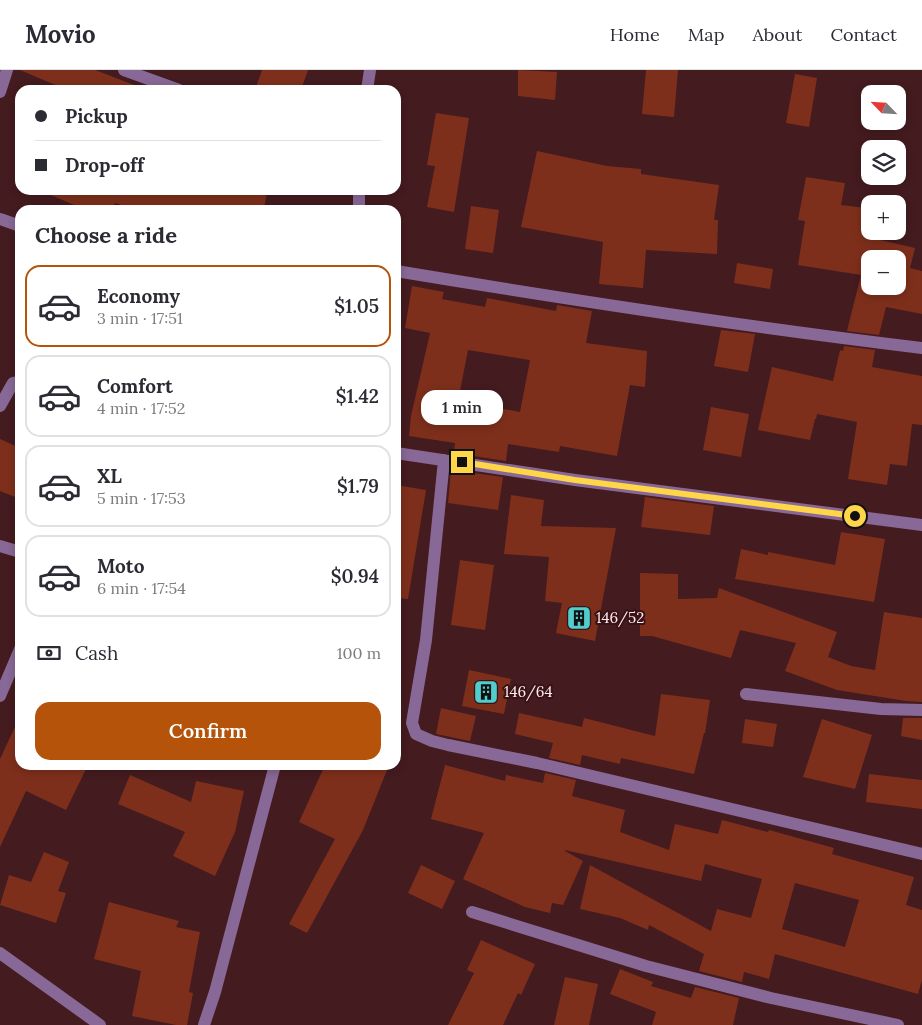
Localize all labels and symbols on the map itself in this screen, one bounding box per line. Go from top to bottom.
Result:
north arrow [861,85,906,130]
callout: 1 min [421,390,503,424]
route end [451,451,473,473]
route start [844,505,866,527]
building icon: 146/52 [566,605,592,631]
place label: 146/52 [596,608,644,628]
building icon: 146/64 [473,679,499,705]
place label: 146/64 [504,682,553,702]

